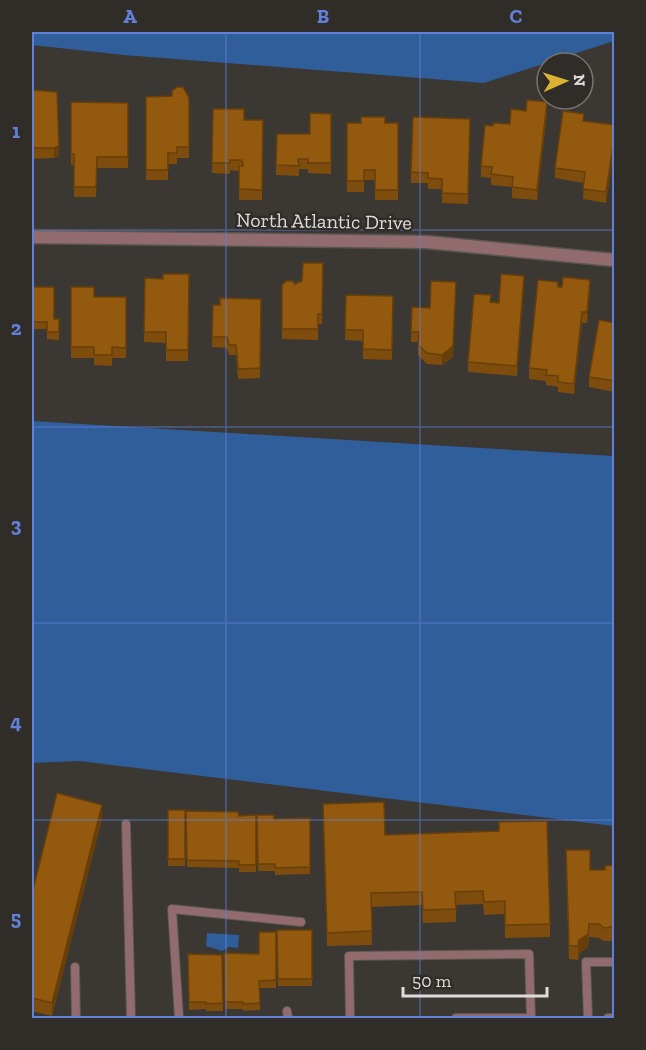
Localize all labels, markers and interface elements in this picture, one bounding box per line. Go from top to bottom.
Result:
text: A [123,4,137,28]
text: B [317,4,329,28]
text: C [510,4,523,28]
north arrow [535,51,595,111]
text: N [570,74,589,87]
text: 1 [12,119,20,143]
street label: North Atlantic Drive [236,207,412,235]
text: 2 [11,316,22,340]
text: 3 [11,513,22,537]
text: 4 [10,710,22,734]
text: 5 [11,906,21,930]
scale bar [403,960,547,998]
text: 50 m [412,970,452,992]

